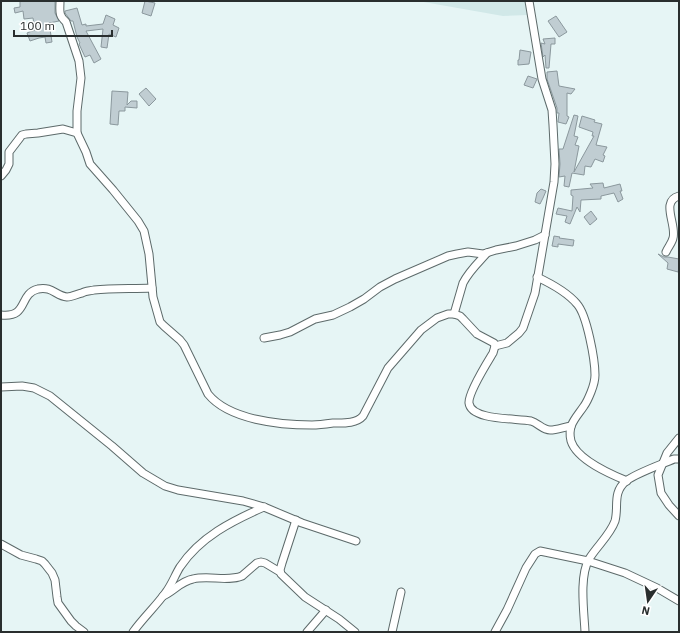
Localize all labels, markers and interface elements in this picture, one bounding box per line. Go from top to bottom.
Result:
scale bar [14,12,112,38]
text: 100 m [20,18,55,33]
north arrow [628,581,668,621]
text: N [640,603,651,618]

